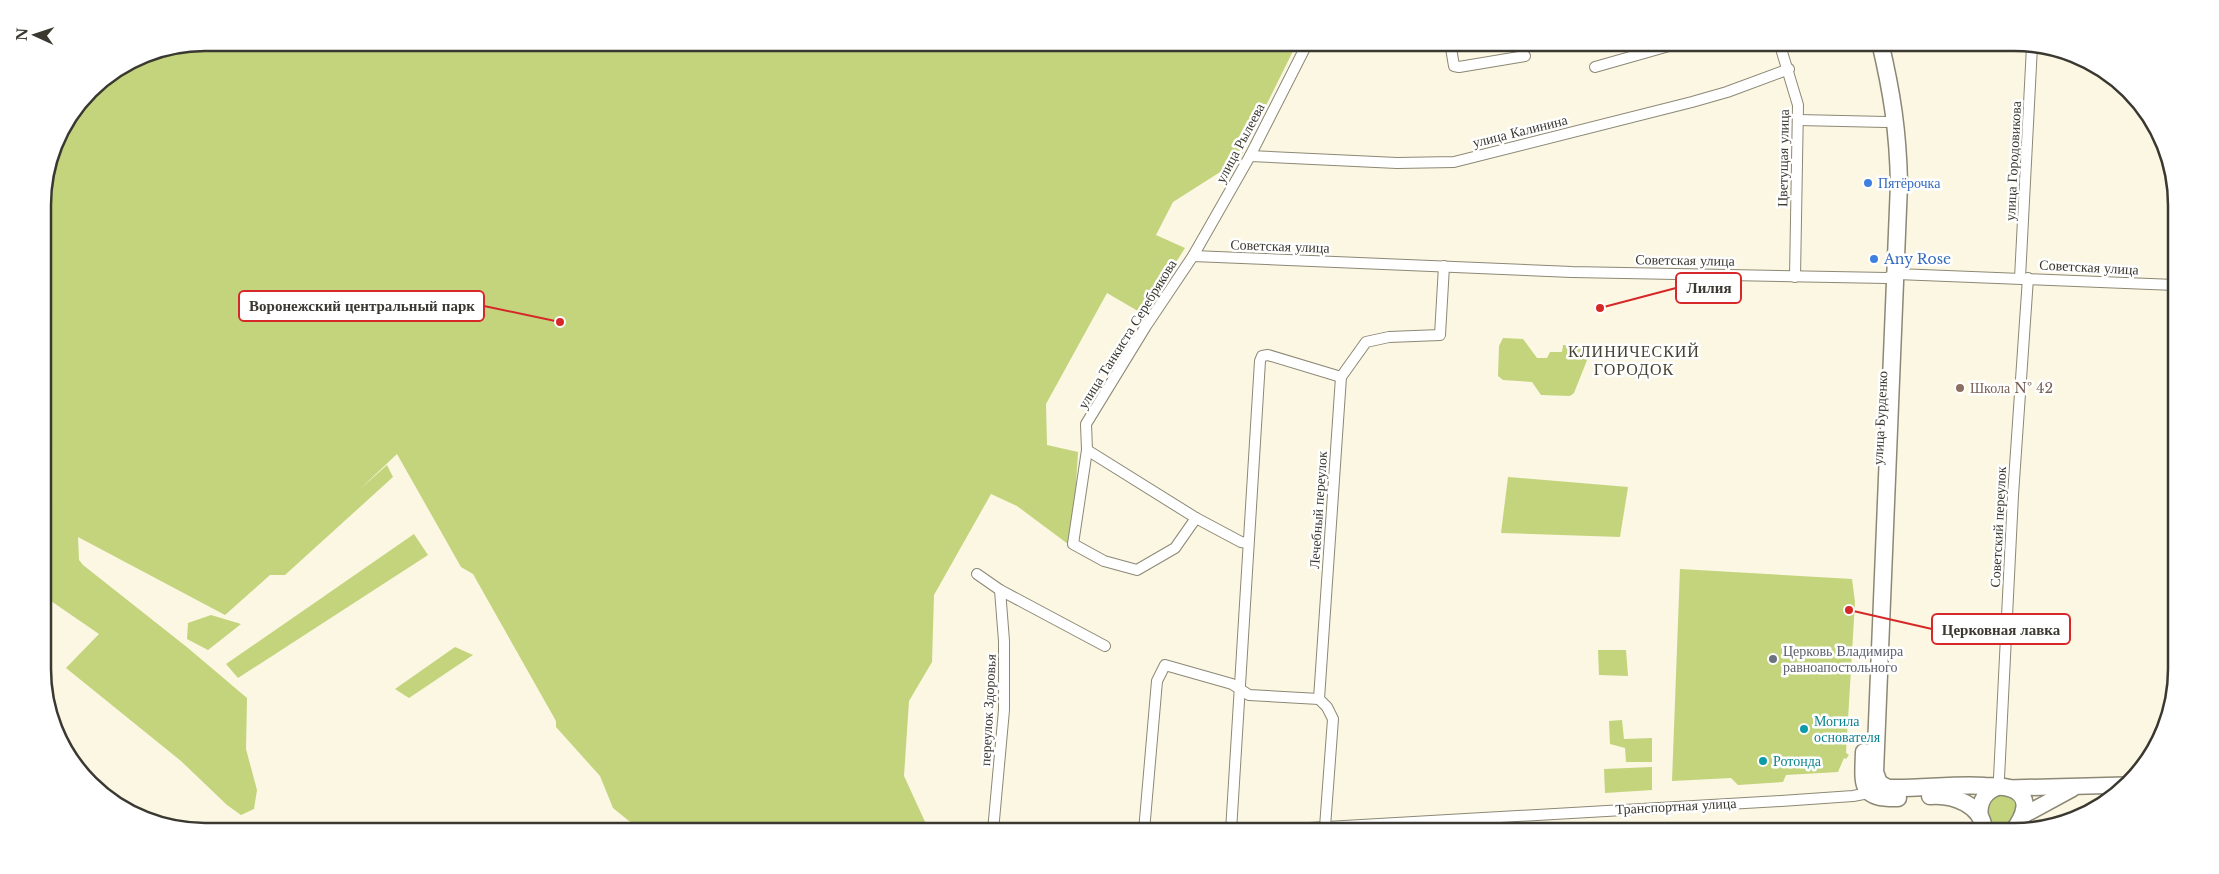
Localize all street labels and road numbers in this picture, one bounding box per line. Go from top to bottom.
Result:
street label: улица Рылеева [1211,99,1269,186]
street label: улица Городовикова [2001,100,2025,221]
street label: Цветущая улица [1773,108,1793,207]
street label: улица Калинина [1471,110,1570,151]
street label: Советская улица [1230,235,1331,257]
street label: Советская улица [1635,250,1736,270]
street label: улица Танкиста Серебрякова [1074,255,1181,412]
street label: Советская улица [2039,255,2140,279]
street label: улица Бурденко [1869,371,1891,465]
street label: Лечебный переулок [1305,450,1331,569]
street label: Советский переулок [1986,466,2010,588]
street label: переулок Здоровья [976,653,1000,766]
street label: Транспортная улица [1615,794,1738,818]

